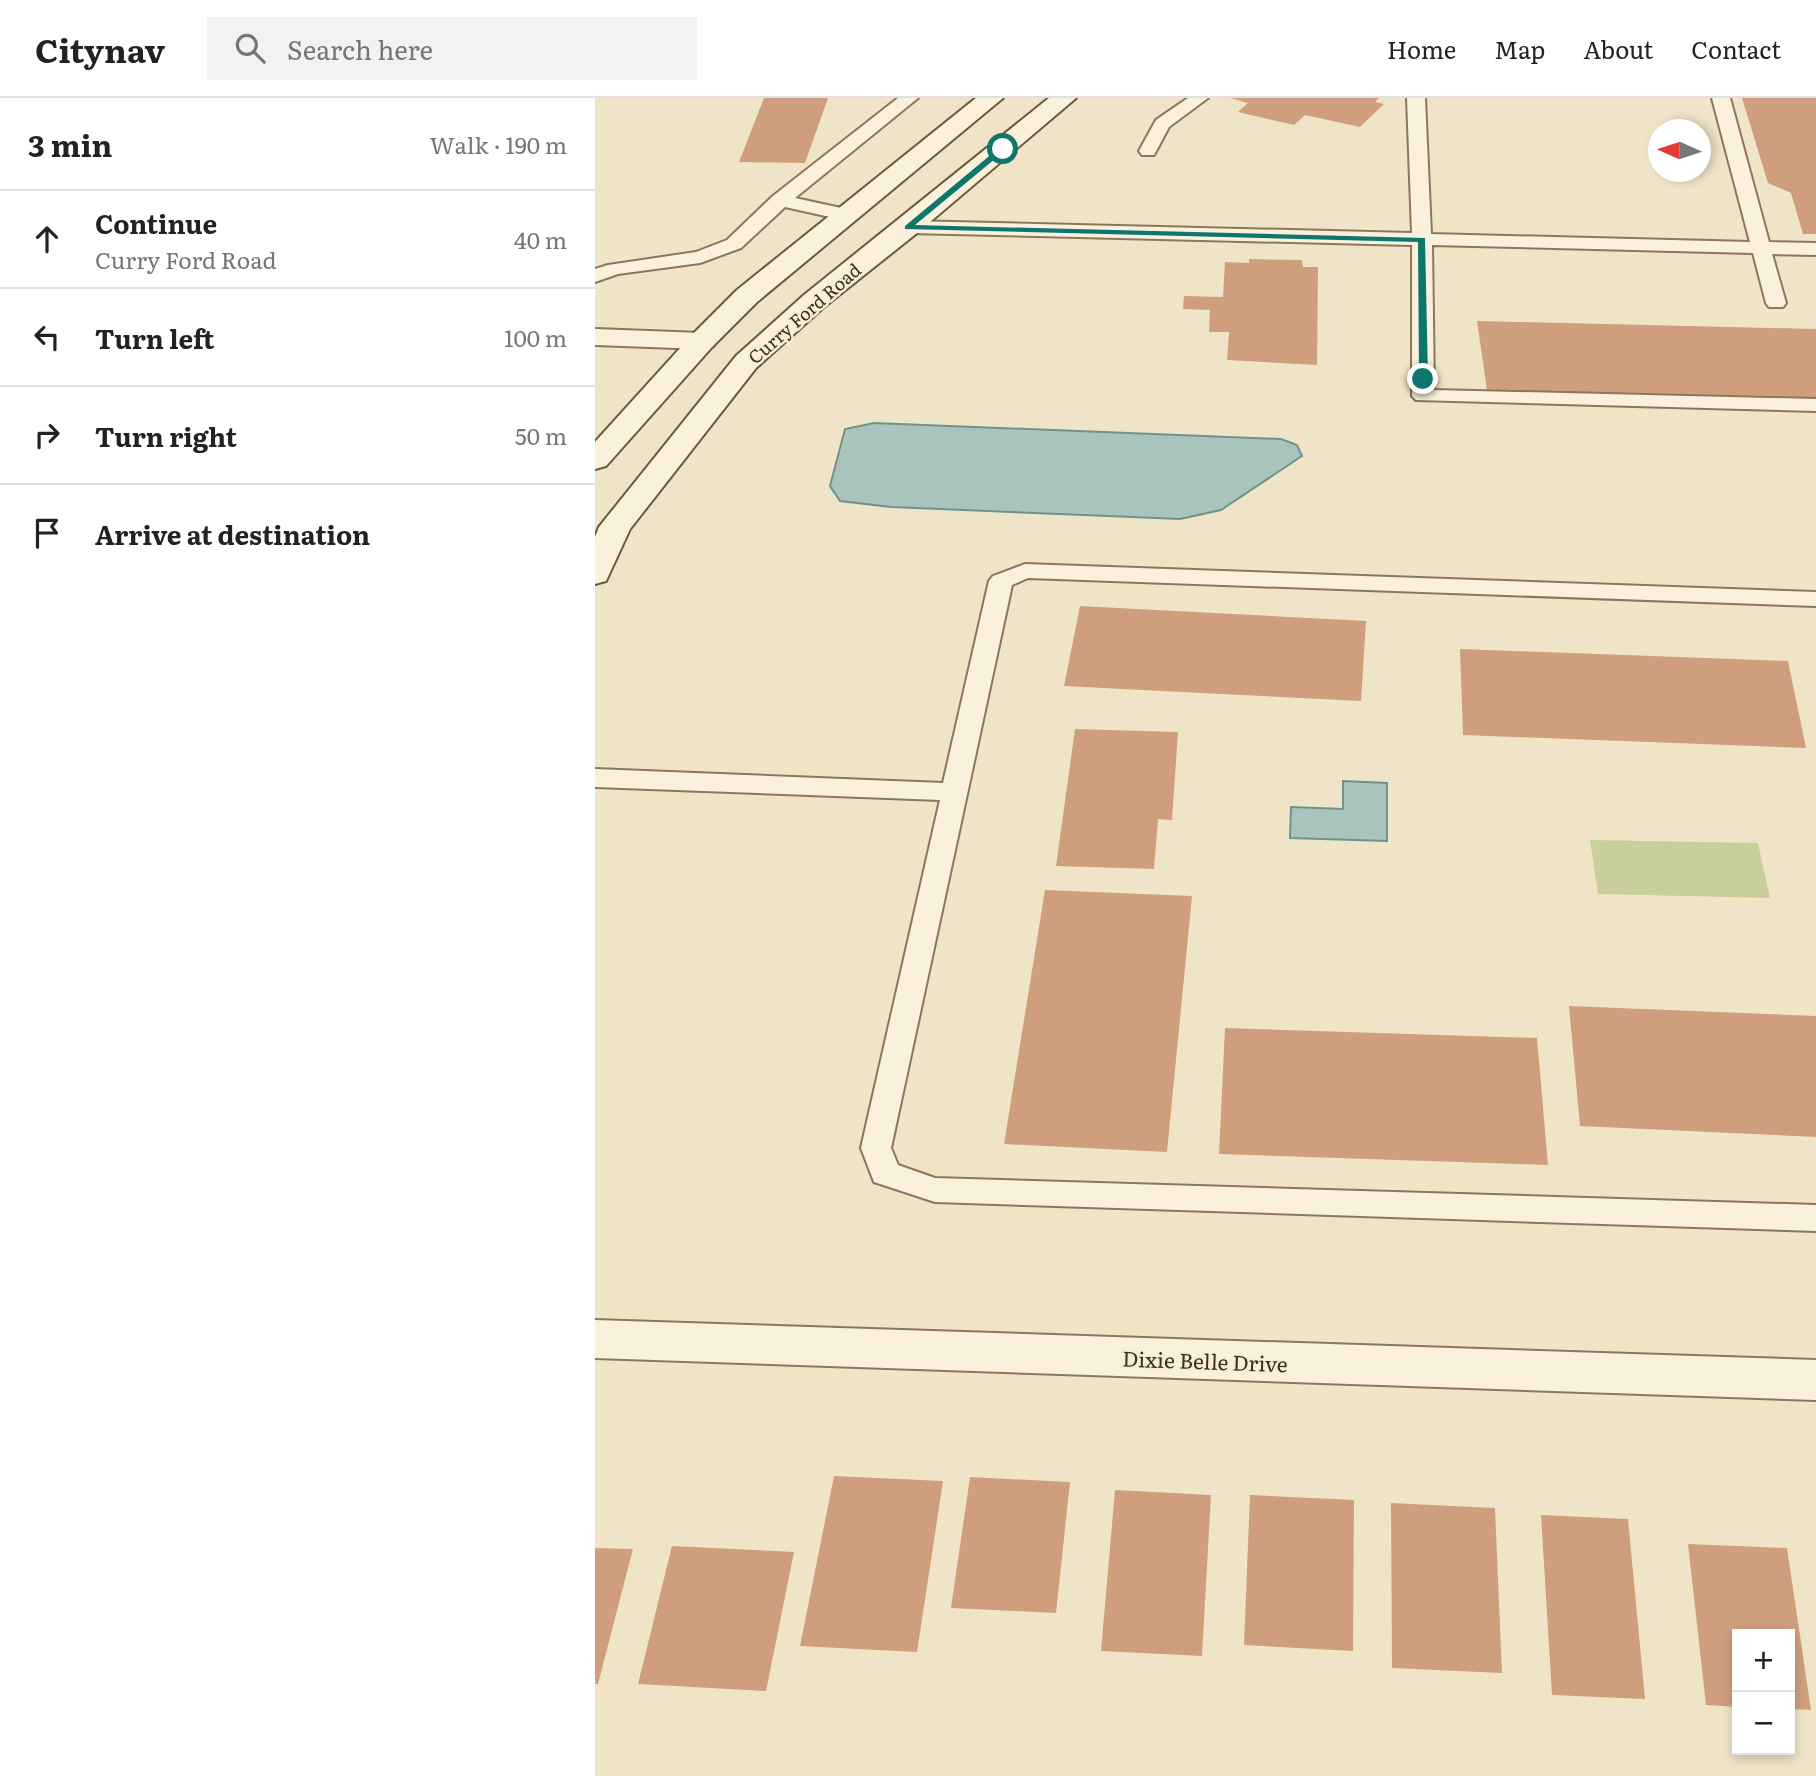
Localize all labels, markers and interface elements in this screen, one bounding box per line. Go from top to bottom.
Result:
search box [207,17,697,80]
text: Citynav [35,24,165,73]
icon: search [231,29,269,67]
text: Search here [287,29,433,68]
text: Home [1387,31,1456,66]
text: Map [1494,31,1545,66]
text: About [1583,31,1653,66]
text: Contact [1691,31,1781,66]
north arrow [1648,119,1711,182]
text: 3 min [28,122,112,166]
text: Walk · 190 m [430,127,567,161]
route start [987,133,1018,164]
text: Continue [95,203,217,242]
icon: ahead [28,220,66,258]
text: 40 m [514,222,567,256]
text: Curry Ford Road [95,242,277,276]
street label: Curry Ford Road [742,256,866,370]
icon: left [28,318,66,356]
text: Turn left [95,318,214,357]
text: 100 m [504,320,567,354]
route end [1407,363,1438,394]
icon: right [28,416,66,454]
text: Turn right [95,416,237,455]
text: 50 m [515,418,567,452]
icon: arrive [28,514,66,552]
text: Arrive at destination [95,514,370,553]
street label: Dixie Belle Drive [1122,1342,1288,1378]
map controls [1732,1629,1795,1755]
button: + [1732,1629,1795,1692]
button: − [1732,1692,1795,1755]

